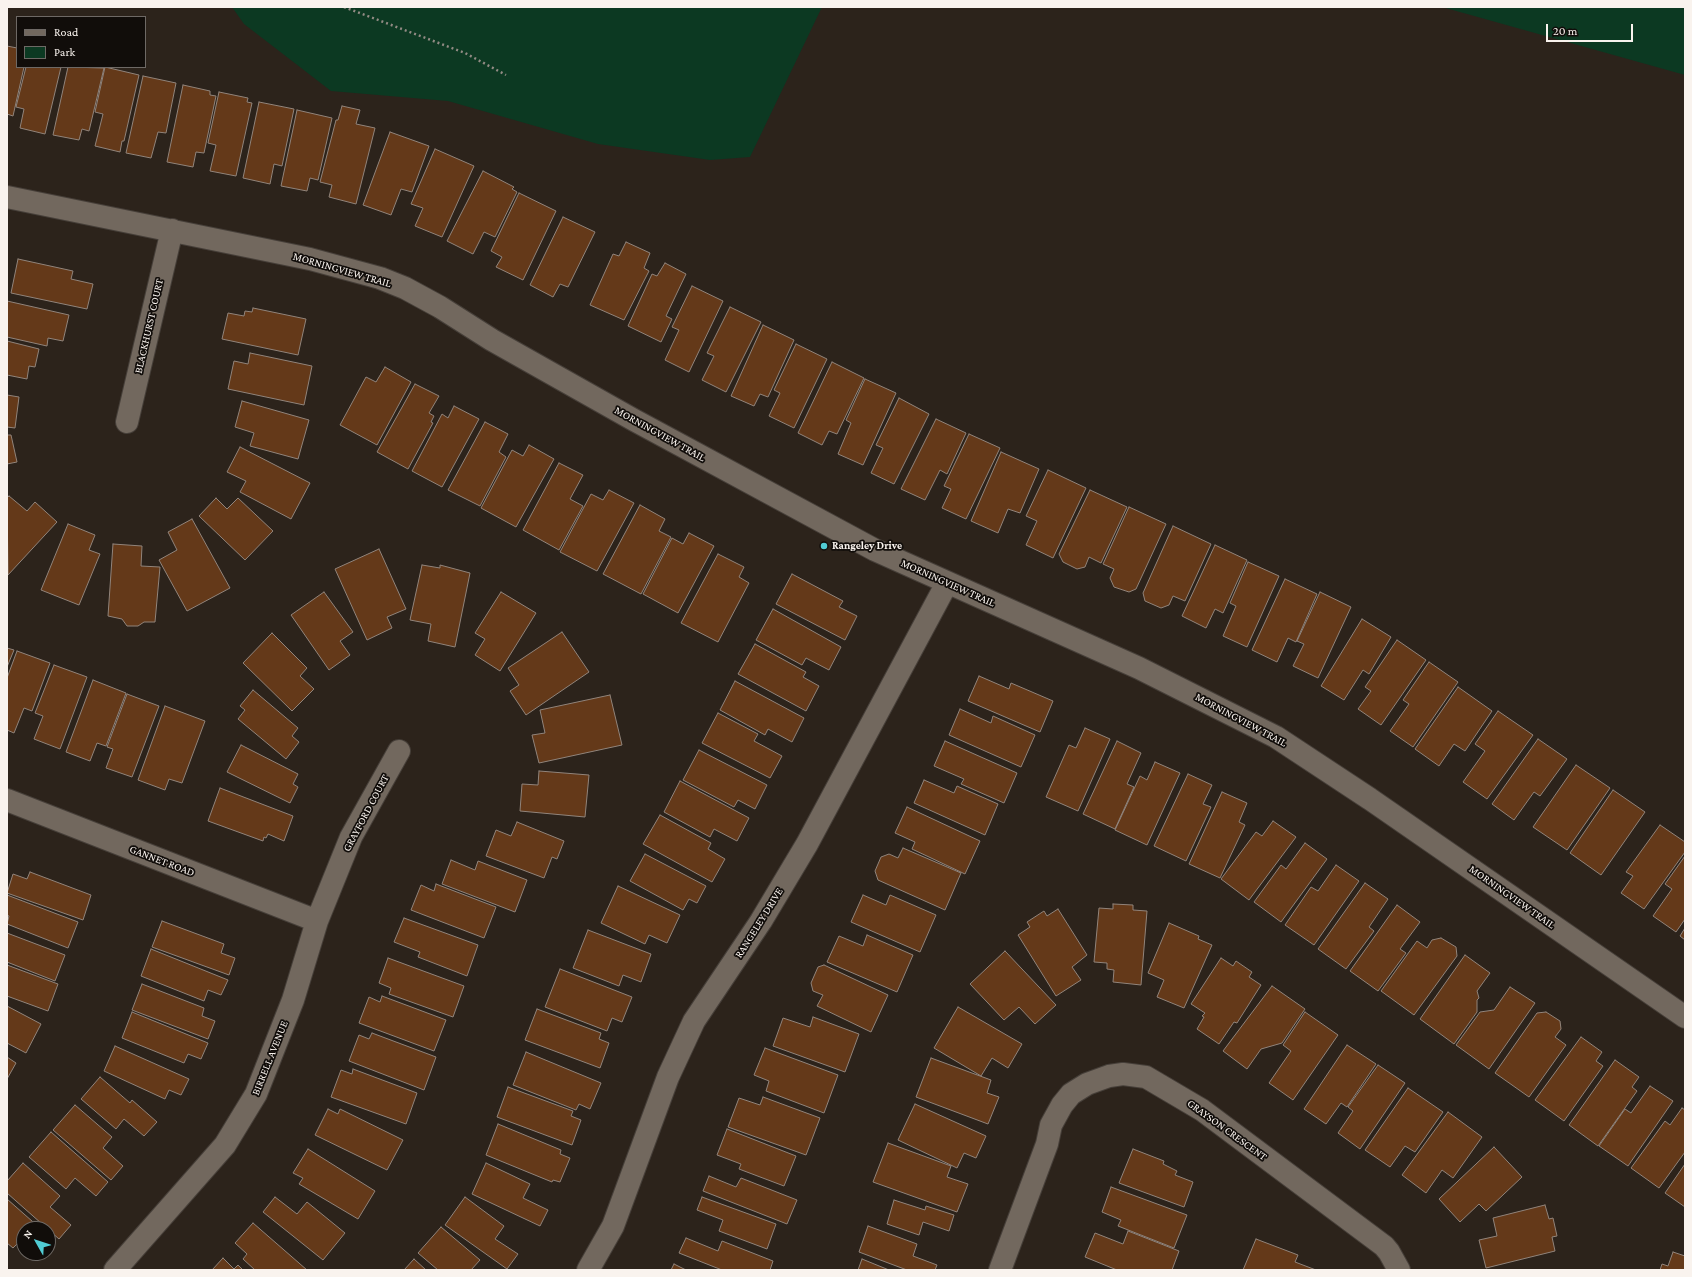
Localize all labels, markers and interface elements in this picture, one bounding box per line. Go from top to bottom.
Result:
legend [16,16,146,68]
scale bar [1548,16,1635,42]
text: 20 m [1553,24,1577,38]
text: Road [54,25,78,39]
text: Park [54,45,75,59]
street label: MORNINGVIEW TRAIL [291,250,393,290]
street label: BLACKHURST COURT [132,277,166,375]
street label: MORNINGVIEW TRAIL [612,404,708,464]
place label: Rangeley Drive [832,539,902,553]
marker: Rangeley Drive [819,541,829,551]
street label: MORNINGVIEW TRAIL [899,556,997,610]
street label: MORNINGVIEW TRAIL [1193,690,1289,750]
street label: GRAYFORD COURT [340,772,392,854]
street label: GANNET ROAD [128,843,196,879]
street label: MORNINGVIEW TRAIL [1467,862,1557,932]
street label: RANGELEY DRIVE [732,885,786,961]
street label: BIRRELL AVENUE [249,1019,291,1097]
street label: GRAYSON CRESCENT [1185,1097,1269,1163]
north arrow [16,1221,56,1261]
text: N [20,1227,34,1241]

